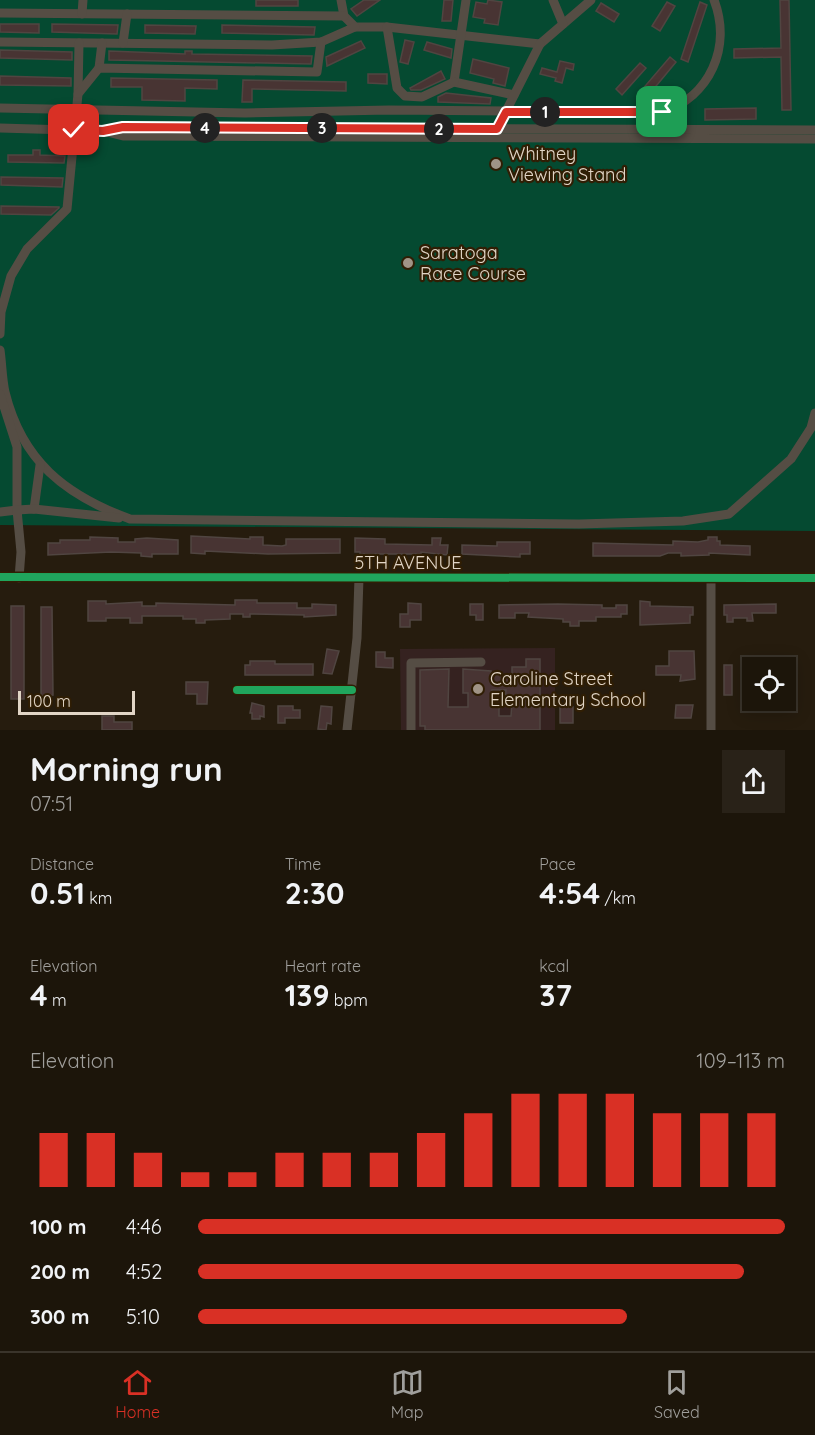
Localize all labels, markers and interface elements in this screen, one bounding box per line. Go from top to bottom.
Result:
pin [636,86,687,137]
icon: arrive [645,95,678,128]
pin: 1 [530,97,560,127]
text: 1 [542,102,548,122]
pin [48,104,99,155]
icon: check [57,113,90,146]
pin: 4 [190,113,220,143]
pin: 3 [307,113,337,143]
pin: 2 [424,114,454,144]
text: 4 [200,118,210,138]
text: 3 [318,118,326,138]
text: 2 [434,119,444,139]
place label: Whitney Viewing Stand [508,142,626,186]
marker: Whitney Viewing Stand [489,157,503,171]
place label: Saratoga Race Course [420,241,526,285]
marker: Saratoga Race Course [401,256,415,270]
street label: 5TH AVENUE [355,551,461,574]
map controls [742,657,796,711]
button: locate [742,657,796,711]
place label: Caroline Street Elementary School [490,667,646,711]
marker: Caroline Street Elementary School [471,682,485,696]
scale bar [18,688,135,716]
text: 100 m [27,691,71,711]
text: Morning run [30,748,223,789]
button: share [722,750,785,813]
text: 07:51 [30,791,73,816]
text: Distance [30,854,94,874]
text: Time [285,854,321,874]
text: Pace [539,854,576,874]
text: 0.51 [30,874,85,912]
text: 2:30 [285,874,344,912]
text: 4:54 [539,874,600,912]
text: km [85,888,112,908]
text: /km [600,888,636,908]
text: Elevation [30,956,97,976]
text: Heart rate [285,956,361,976]
text: kcal [539,956,569,976]
text: 4 [30,976,48,1014]
text: 139 [285,976,329,1014]
text: 37 [539,976,572,1014]
text: m [48,990,67,1010]
text: bpm [329,990,368,1010]
text: Elevation [30,1048,114,1073]
text: 109–113 m [696,1048,785,1073]
text: 100 m [30,1214,86,1239]
text: 4:46 [126,1214,162,1239]
text: 200 m [30,1259,90,1284]
text: 4:52 [126,1259,162,1284]
text: 300 m [30,1304,89,1329]
text: 5:10 [126,1304,160,1329]
tab: Home [115,1366,160,1422]
tab: Map [391,1366,424,1422]
tab: Saved [654,1366,700,1422]

